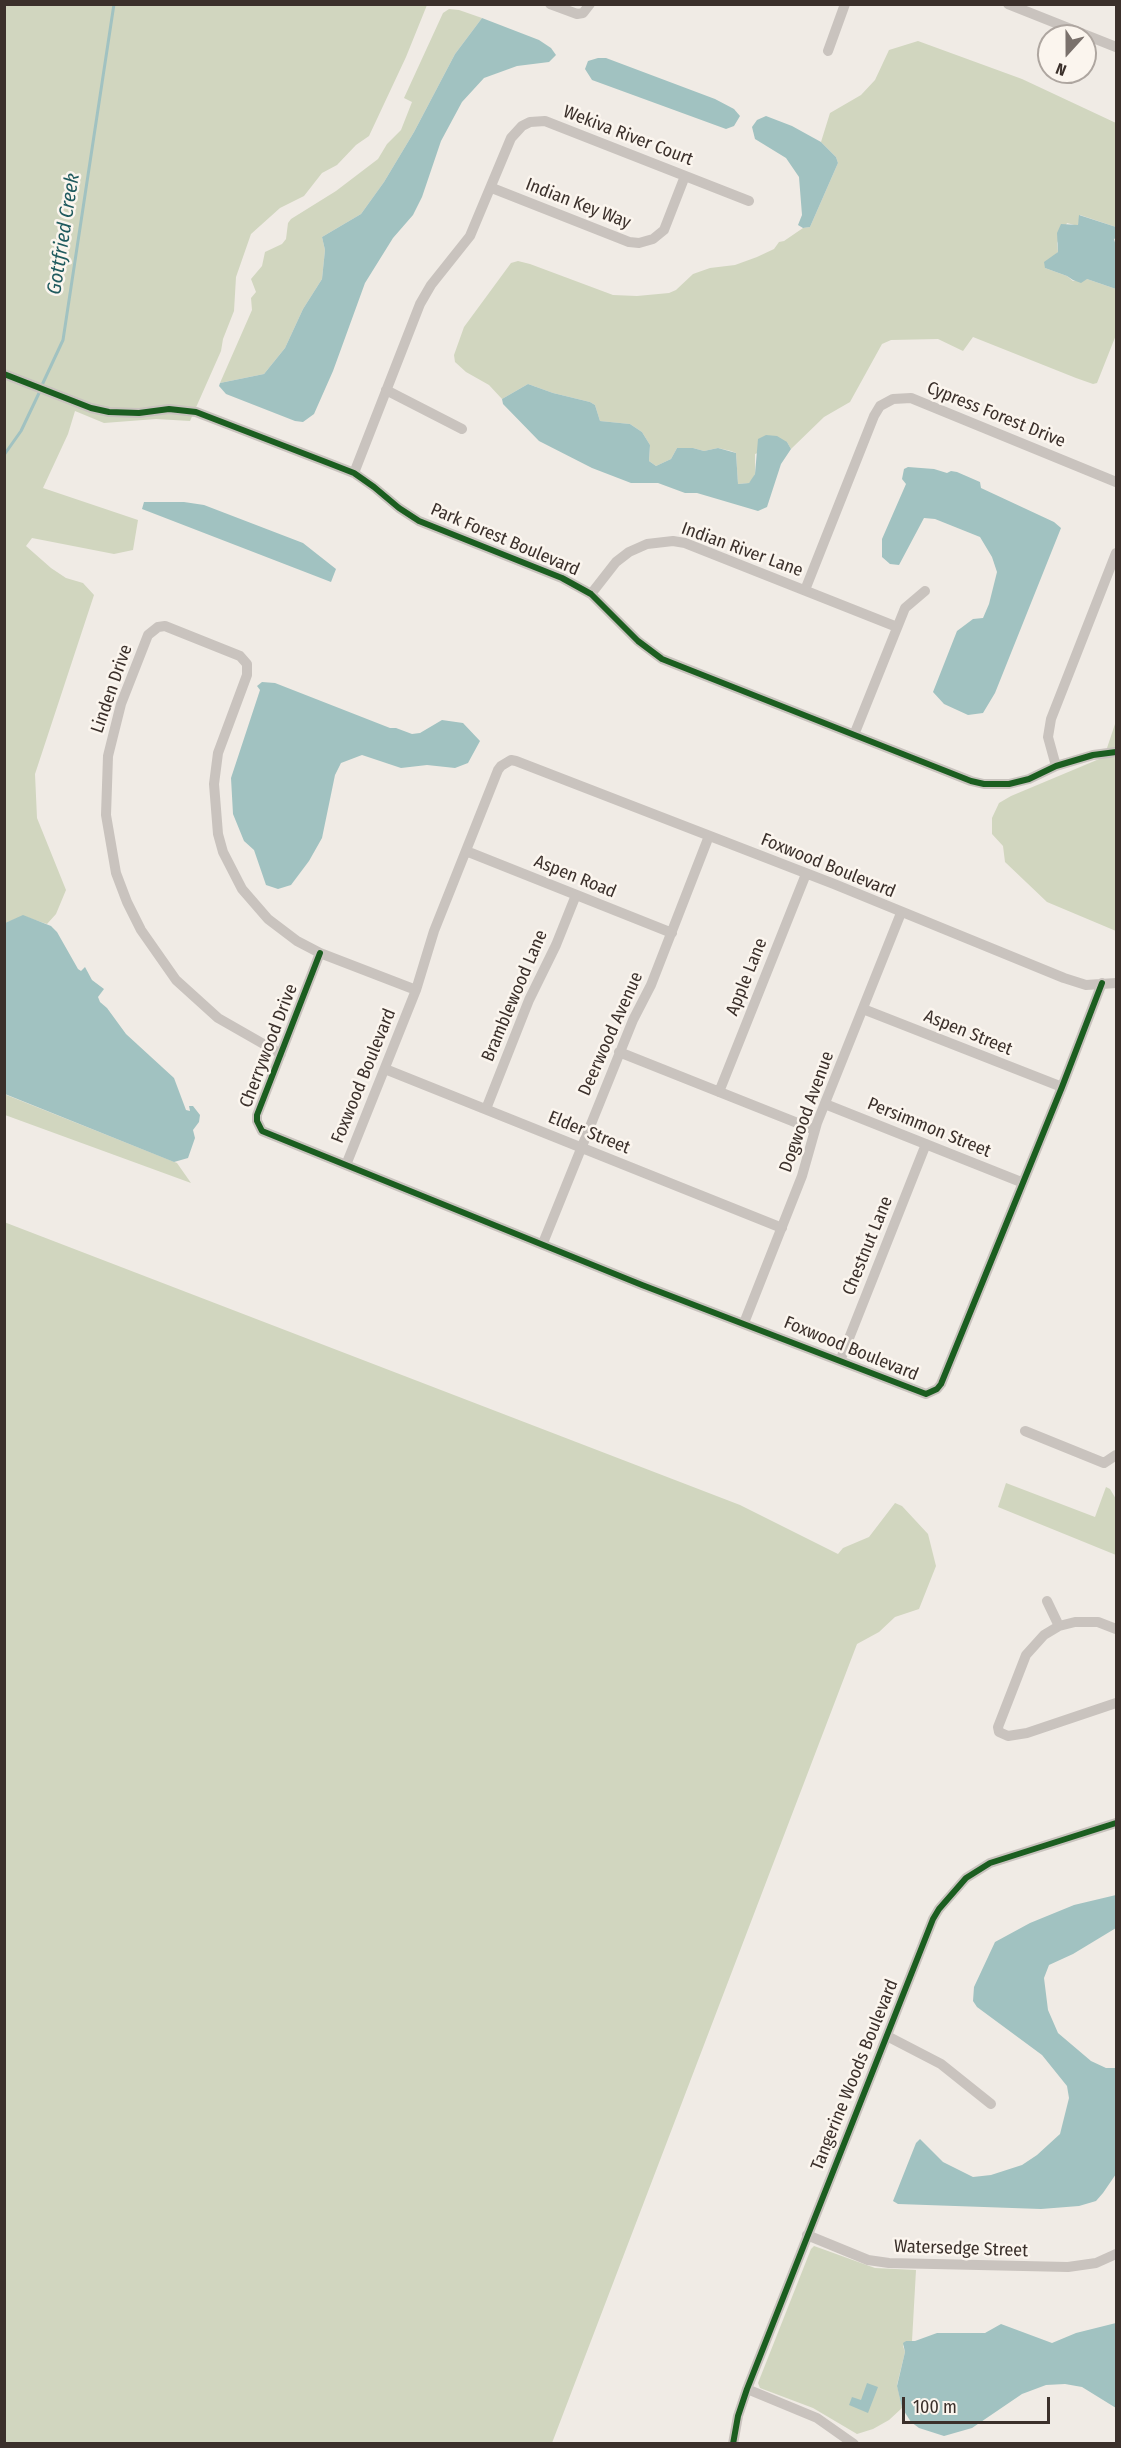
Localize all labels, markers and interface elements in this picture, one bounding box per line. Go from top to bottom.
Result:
north arrow [1037,24,1097,84]
text: N [1053,59,1069,80]
street label: Wekiva River Court [560,101,696,171]
water label: Gottfried Creek [43,172,85,296]
street label: Indian Key Way [522,174,634,234]
street label: Cypress Forest Drive [924,377,1068,453]
street label: Park Forest Boulevard [427,499,583,581]
street label: Indian River Lane [678,518,806,582]
street label: Linden Drive [87,642,137,736]
street label: Foxwood Boulevard [758,829,898,903]
street label: Aspen Road [531,851,619,903]
street label: Bramblewood Lane [478,927,552,1065]
street label: Apple Lane [722,935,772,1019]
street label: Deerwood Avenue [574,969,648,1099]
street label: Cherrywood Drive [236,981,302,1111]
street label: Aspen Street [921,1005,1015,1061]
street label: Foxwood Boulevard [327,1006,401,1146]
street label: Dogwood Avenue [775,1049,839,1175]
street label: Persimmon Street [864,1093,994,1163]
street label: Elder Street [545,1107,633,1159]
street label: Chestnut Lane [838,1193,898,1299]
street label: Foxwood Boulevard [781,1312,921,1386]
street label: Tangerine Woods Boulevard [807,1976,903,2174]
street label: Watersedge Street [894,2236,1028,2262]
scale bar [905,2385,1054,2423]
text: 100 m [913,2396,957,2418]

